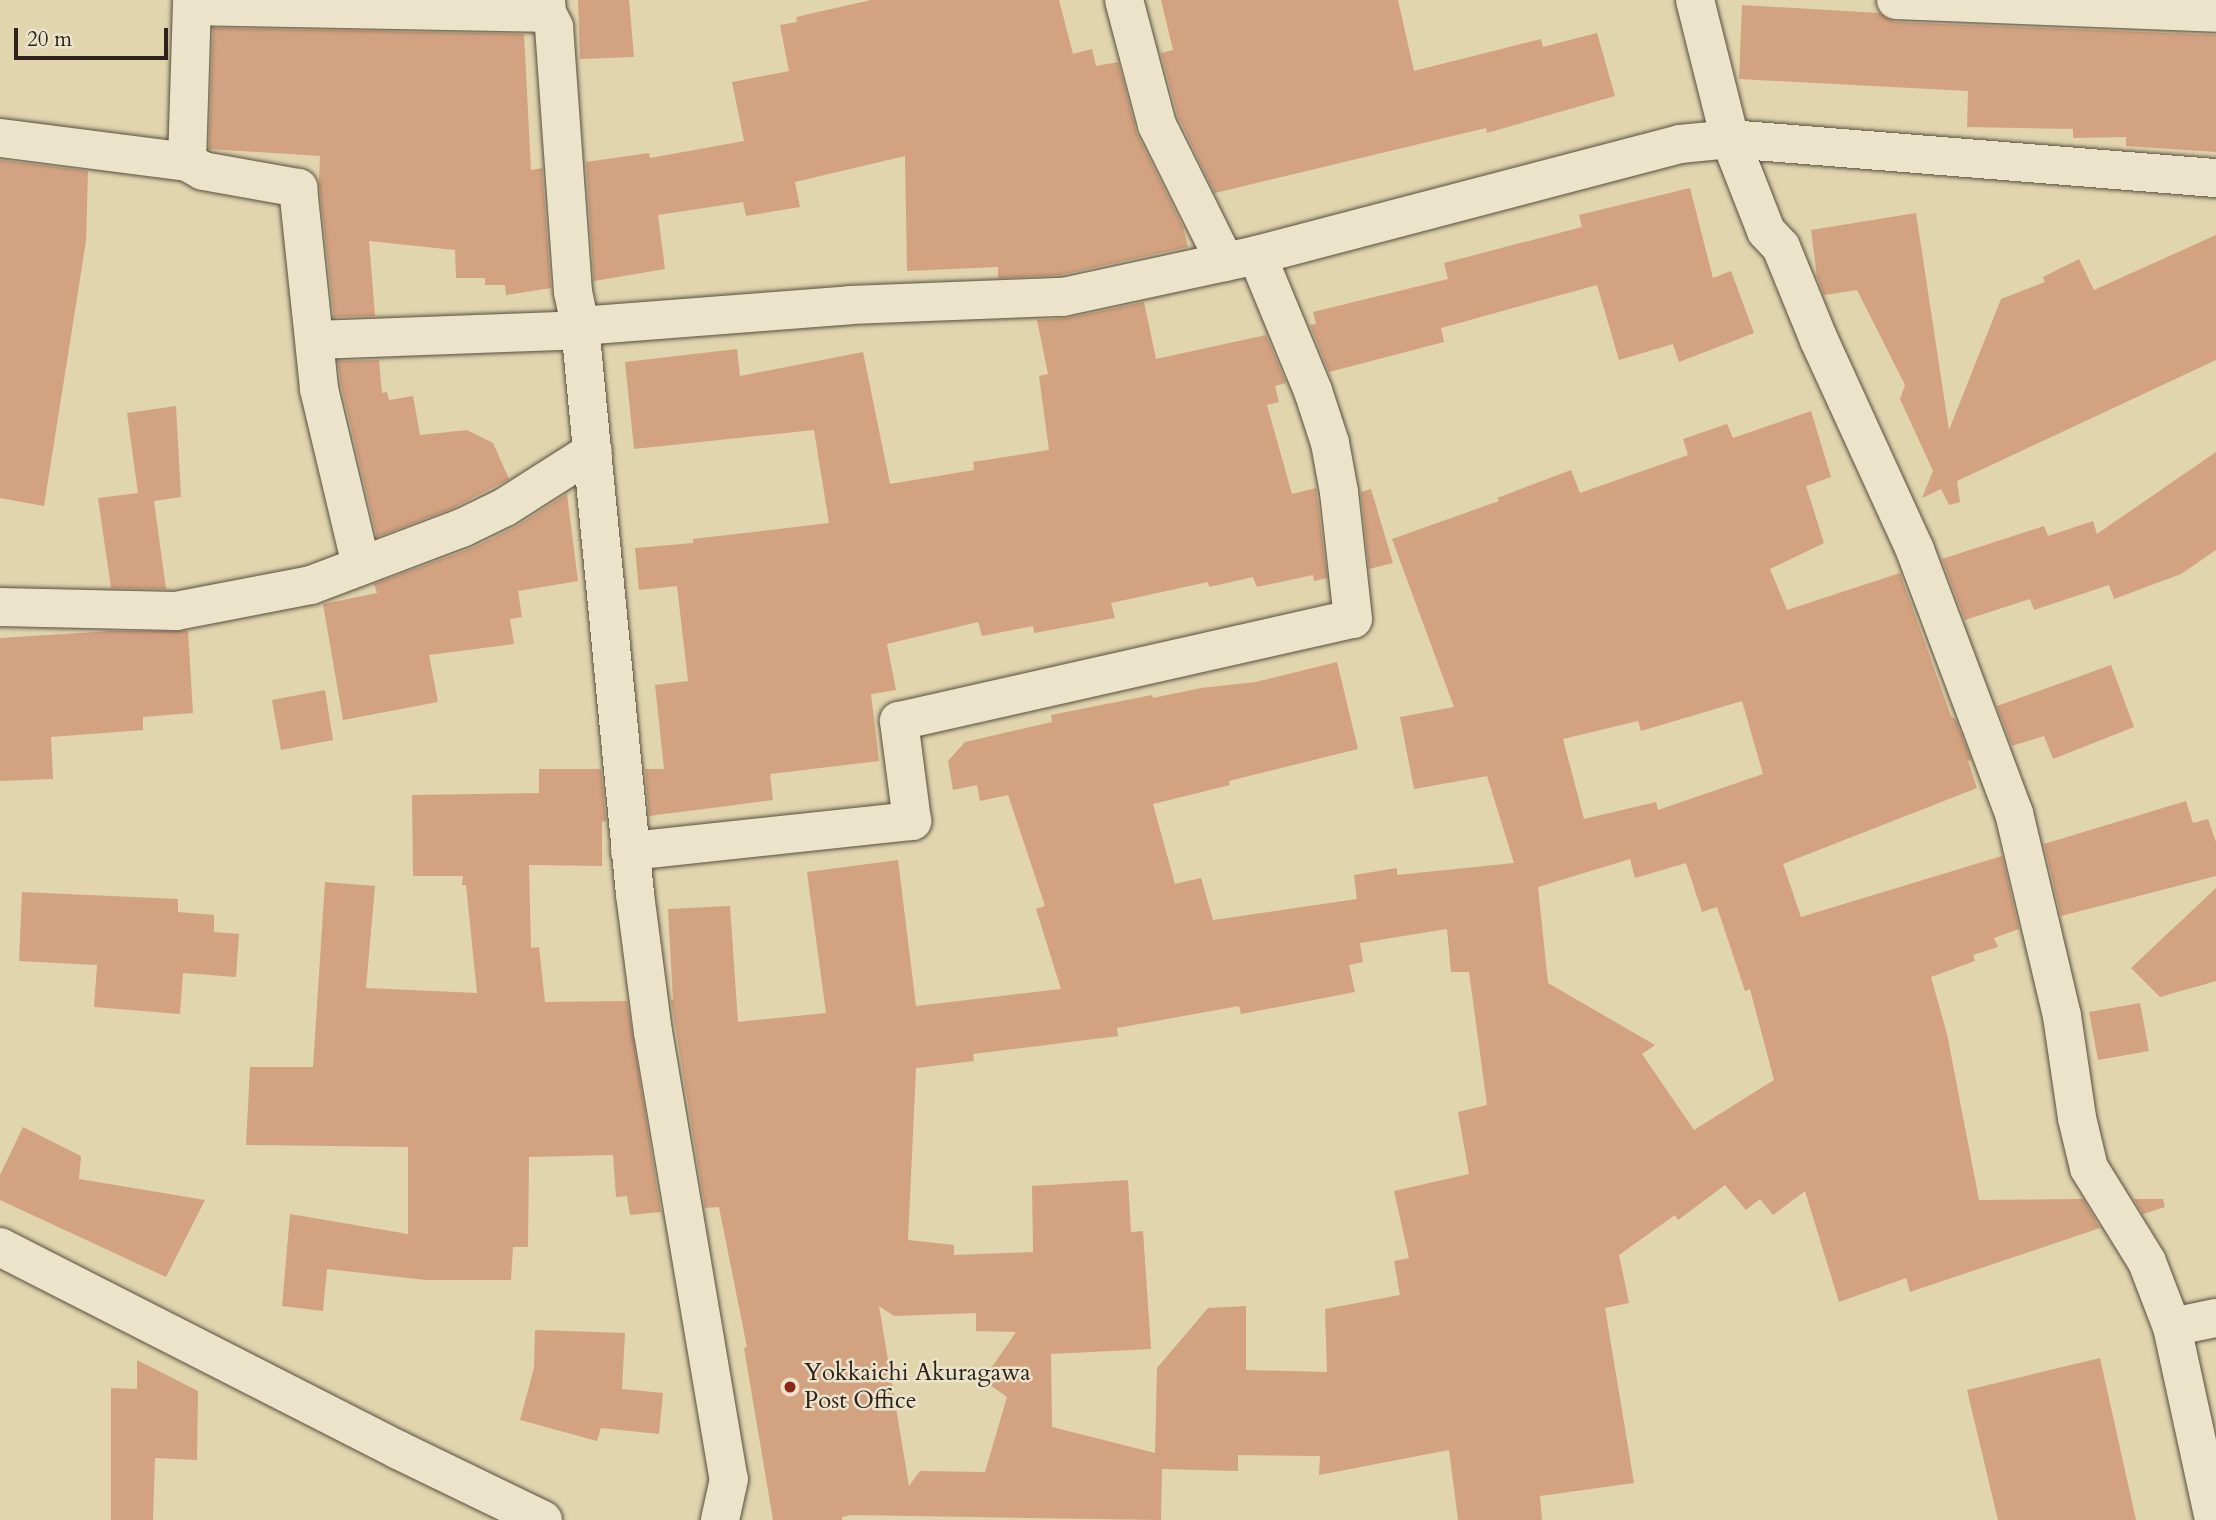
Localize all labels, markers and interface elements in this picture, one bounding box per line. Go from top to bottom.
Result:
scale bar [18,14,172,58]
text: 20 m [27,25,72,54]
place label: Yokkaichi Akuragawa Post Office [804,1359,1031,1415]
marker: Yokkaichi Akuragawa Post Office [782,1379,798,1395]

